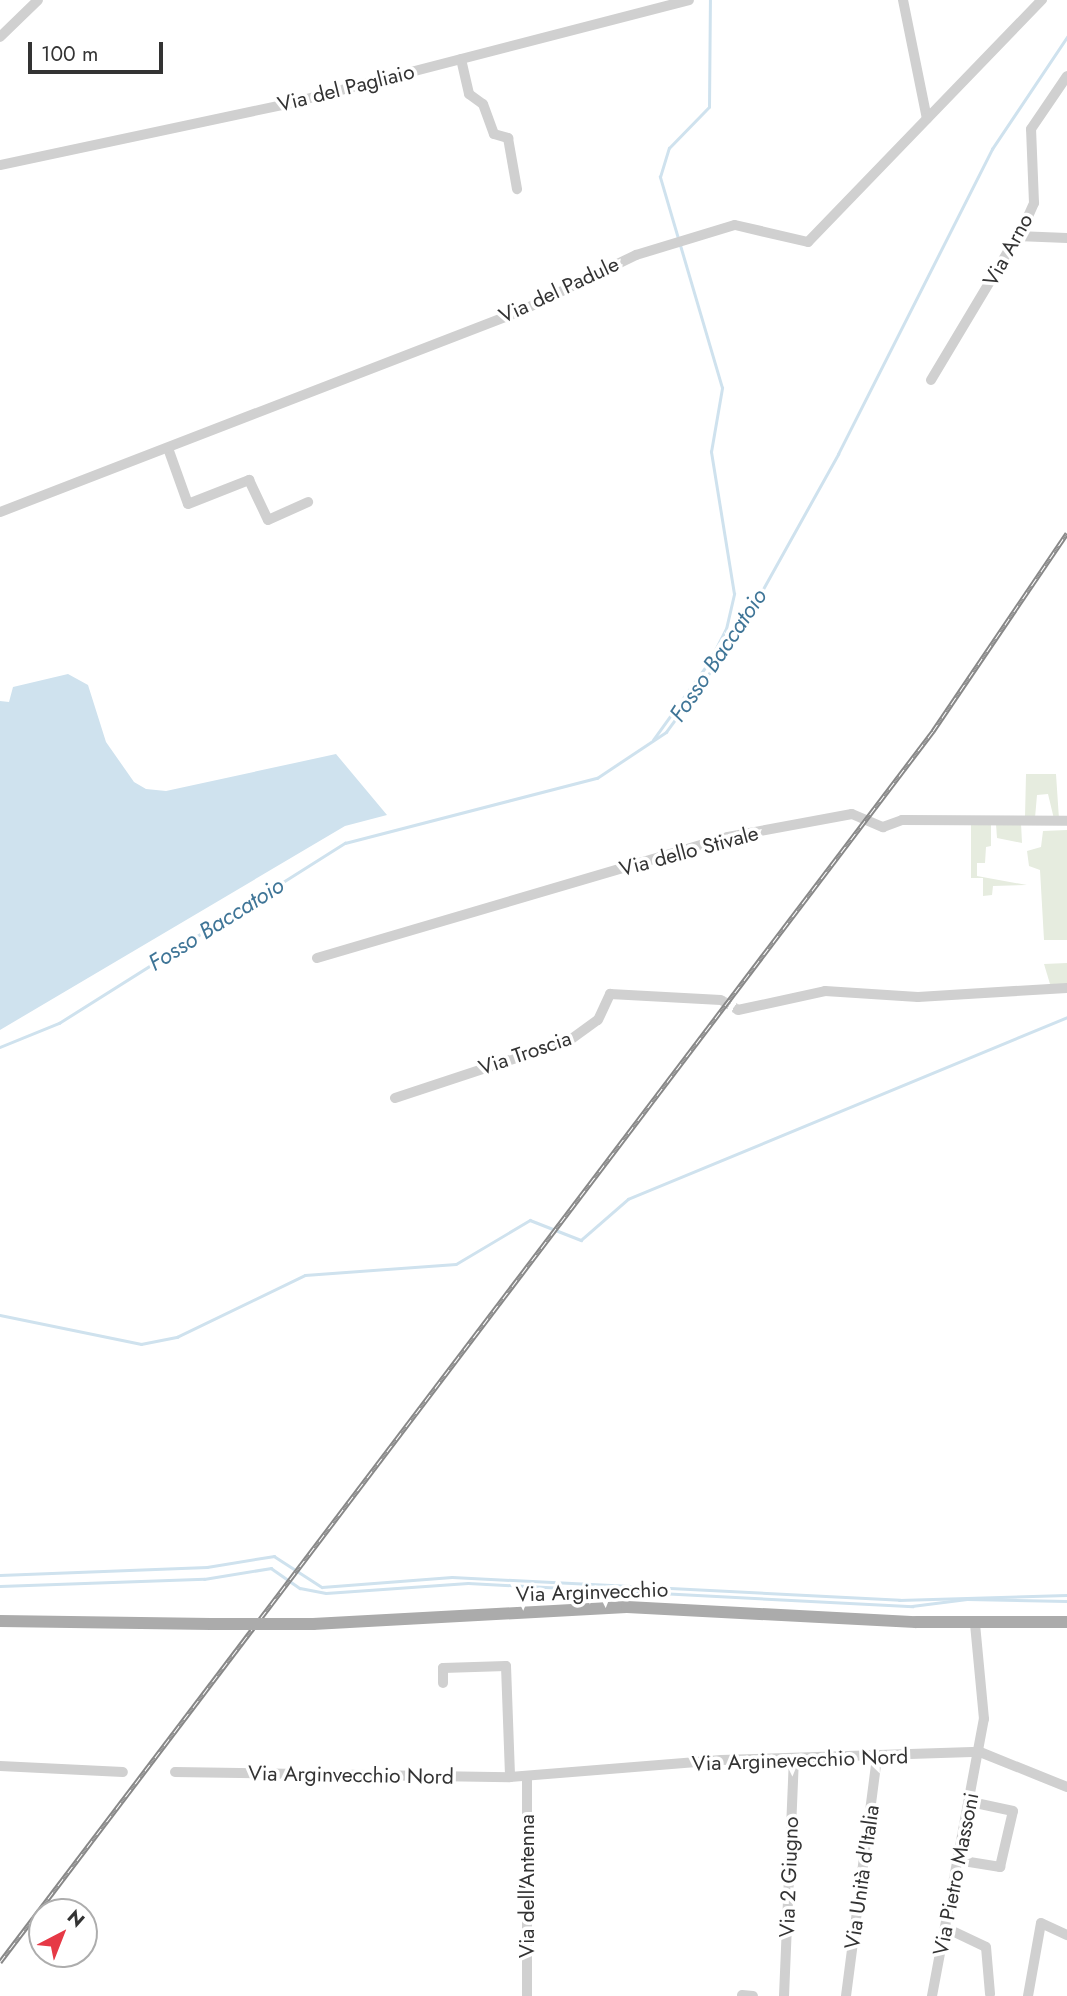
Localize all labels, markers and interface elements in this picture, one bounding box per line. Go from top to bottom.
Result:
scale bar [32,28,166,72]
text: 100 m [41,39,98,69]
street label: Via del Pagliaio [275,59,417,117]
street label: Via Arno [978,209,1038,291]
street label: Via del Padule [495,251,623,329]
water label: Fosso Baccatoio [663,583,773,727]
street label: Via dello Stivale [617,820,761,882]
water label: Fosso Baccatoio [143,871,289,977]
street label: Via Troscia [475,1025,575,1081]
street label: Via Arginvecchio [515,1577,669,1607]
street label: Via Arginevecchio Nord [691,1744,909,1776]
street label: Via Arginvecchio Nord [248,1761,454,1789]
street label: Via Pietro Massoni [928,1791,984,1957]
street label: Via Unità d'Italia [839,1803,885,1951]
street label: Via dell'Antenna [514,1814,540,1958]
street label: Via 2 Giugno [774,1816,804,1938]
north arrow [28,1898,98,1968]
text: N [61,1903,91,1934]

